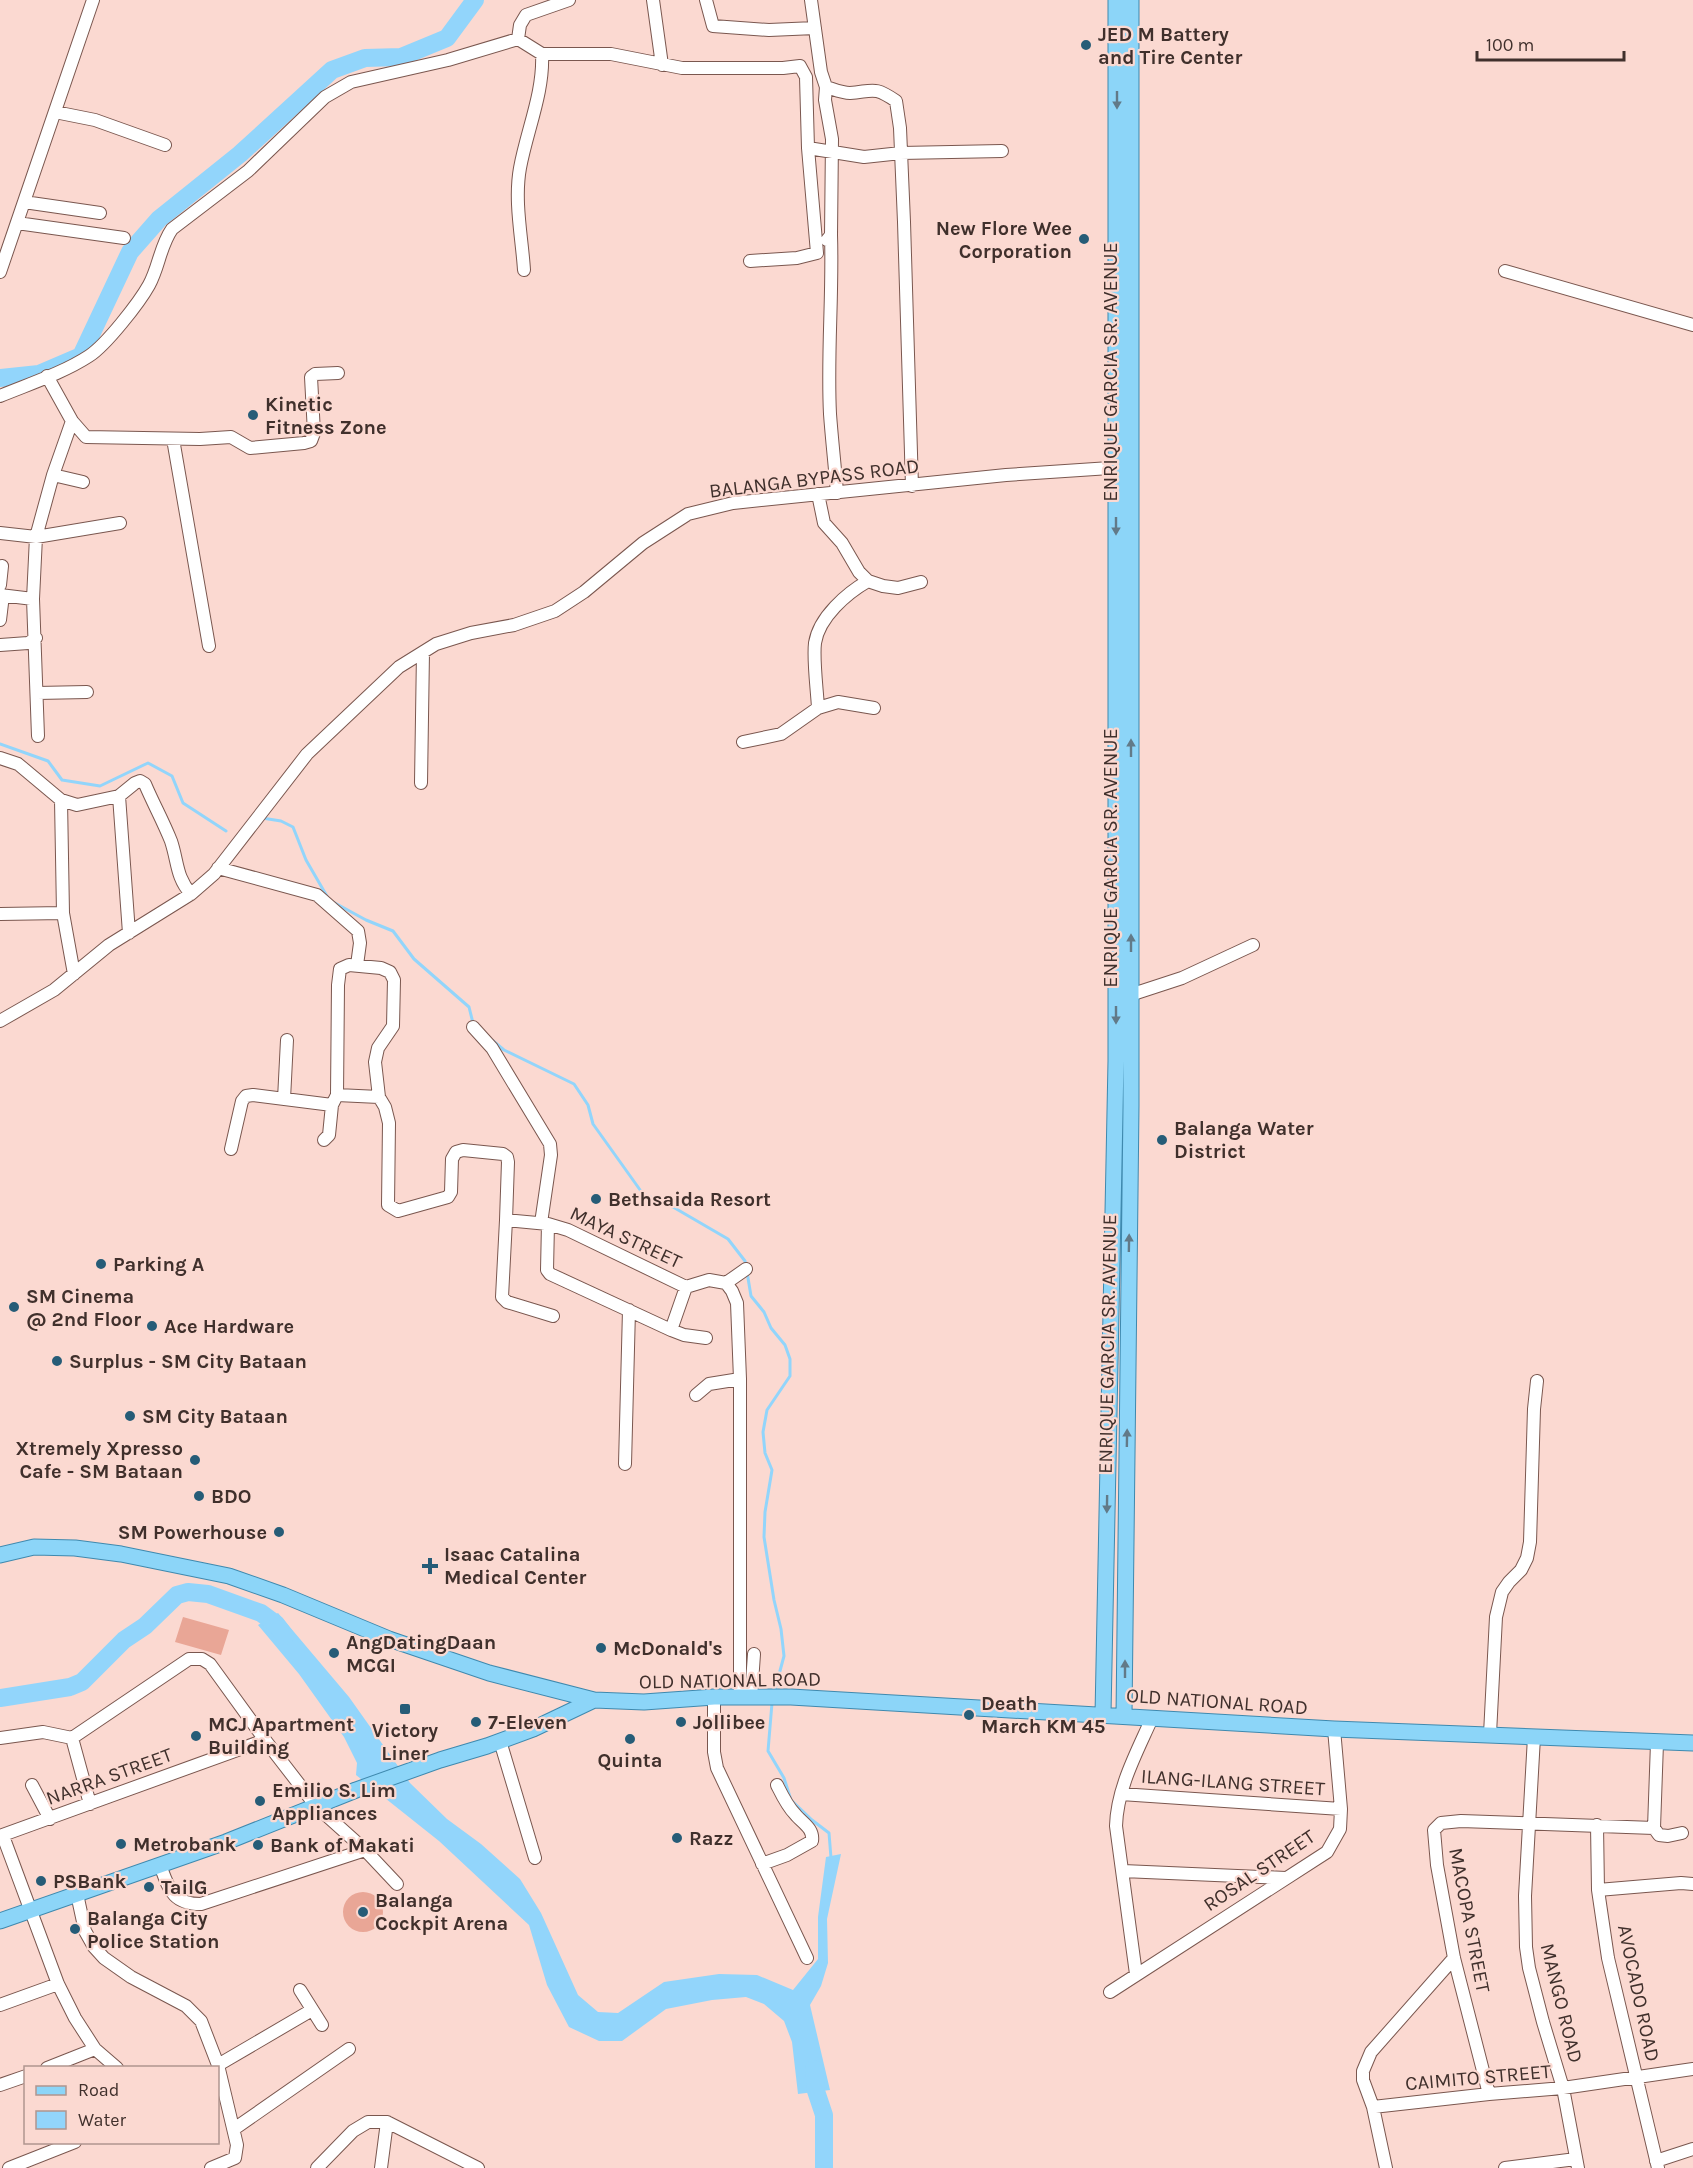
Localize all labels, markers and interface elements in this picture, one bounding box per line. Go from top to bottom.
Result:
place label: JED M Battery and Tire Center [1098,23,1242,69]
scale bar [1477,24,1624,62]
text: 100 m [1486,34,1534,56]
marker: JED M Battery and Tire Center [1079,38,1093,52]
one-way arrow [1112,91,1122,110]
place label: New Flore Wee Corporation [936,217,1072,263]
marker: New Flore Wee Corporation [1077,232,1091,246]
street label: ENRIQUE GARCIA SR. AVENUE [1099,242,1122,502]
place label: Kinetic Fitness Zone [265,393,387,439]
marker: Kinetic Fitness Zone [246,408,260,422]
street label: BALANGA BYPASS ROAD [708,454,920,503]
one-way arrow [1111,517,1121,536]
street label: ENRIQUE GARCIA SR. AVENUE [1099,728,1122,988]
one-way arrow [1126,738,1136,757]
one-way arrow [1126,933,1136,952]
one-way arrow [1111,1006,1121,1025]
place label: Balanga Water District [1174,1117,1314,1163]
marker: Balanga Water District [1155,1133,1169,1147]
place label: Bethsaida Resort [608,1188,771,1211]
marker: Bethsaida Resort [589,1192,603,1206]
street label: MAYA STREET [566,1202,685,1273]
street label: ENRIQUE GARCIA SR. AVENUE [1094,1214,1121,1474]
one-way arrow [1124,1233,1134,1252]
place label: Parking A [113,1253,205,1276]
marker: Parking A [94,1257,108,1271]
place label: SM Cinema @ 2nd Floor [26,1285,141,1331]
marker: SM Cinema @ 2nd Floor [7,1300,21,1314]
place label: Ace Hardware [164,1315,294,1338]
marker: Ace Hardware [145,1319,159,1333]
place label: Surplus - SM City Bataan [69,1350,307,1373]
marker: Surplus - SM City Bataan [50,1354,64,1368]
place label: SM City Bataan [142,1405,288,1428]
marker: SM City Bataan [123,1409,137,1423]
one-way arrow [1122,1428,1132,1447]
place label: Xtremely Xpresso Cafe - SM Bataan [15,1437,183,1483]
marker: Xtremely Xpresso Cafe - SM Bataan [188,1453,202,1467]
place label: BDO [211,1485,251,1508]
marker: BDO [192,1489,206,1503]
one-way arrow [1103,1495,1112,1514]
place label: SM Powerhouse [118,1521,267,1544]
marker: SM Powerhouse [272,1525,286,1539]
place label: Isaac Catalina Medical Center [444,1543,587,1589]
marker: Isaac Catalina Medical Center [421,1557,439,1575]
place label: AngDatingDaan MCGI [346,1631,496,1677]
place label: McDonald's [613,1637,723,1660]
marker: McDonald's [594,1641,608,1655]
marker: AngDatingDaan MCGI [327,1646,341,1660]
one-way arrow [1120,1660,1129,1679]
street label: OLD NATIONAL ROAD [639,1667,821,1694]
street label: OLD NATIONAL ROAD [1125,1684,1309,1719]
place label: Death March KM 45 [981,1692,1105,1738]
marker: Victory Liner [398,1702,412,1716]
marker: Death March KM 45 [962,1708,976,1722]
place label: 7-Eleven [488,1711,567,1734]
place label: Jollibee [693,1711,765,1734]
place label: MCJ Apartment Building [208,1713,354,1759]
marker: 7-Eleven [469,1715,483,1729]
marker: Jollibee [674,1715,688,1729]
place label: Victory Liner [372,1719,438,1765]
marker: MCJ Apartment Building [189,1729,203,1743]
marker: Quinta [623,1732,637,1746]
street label: NARRA STREET [43,1743,175,1810]
place label: Quinta [598,1749,662,1772]
street label: ILANG-ILANG STREET [1140,1765,1326,1800]
place label: Emilio S. Lim Appliances [272,1779,396,1825]
marker: Emilio S. Lim Appliances [253,1794,267,1808]
street label: ROSAL STREET [1199,1825,1319,1916]
place label: Razz [689,1827,733,1850]
marker: Razz [670,1831,684,1845]
place label: Metrobank [133,1833,237,1856]
place label: Bank of Makati [270,1834,415,1857]
marker: Metrobank [114,1837,128,1851]
marker: Bank of Makati [251,1838,265,1852]
street label: MACOPA STREET [1444,1846,1495,1994]
place label: PSBank [53,1870,126,1893]
marker: PSBank [34,1874,48,1888]
place label: TailG [161,1876,208,1899]
marker: TailG [142,1880,156,1894]
place label: Balanga Cockpit Arena [375,1889,508,1935]
marker: Balanga Cockpit Arena [356,1905,370,1919]
place label: Balanga City Police Station [87,1907,219,1953]
marker: Balanga City Police Station [68,1922,82,1936]
street label: AVOCADO ROAD [1613,1923,1664,2064]
street label: MANGO ROAD [1536,1941,1587,2065]
street label: CAIMITO STREET [1404,2060,1552,2095]
legend [24,2066,219,2144]
text: Road [78,2079,119,2101]
text: Water [78,2109,126,2131]

